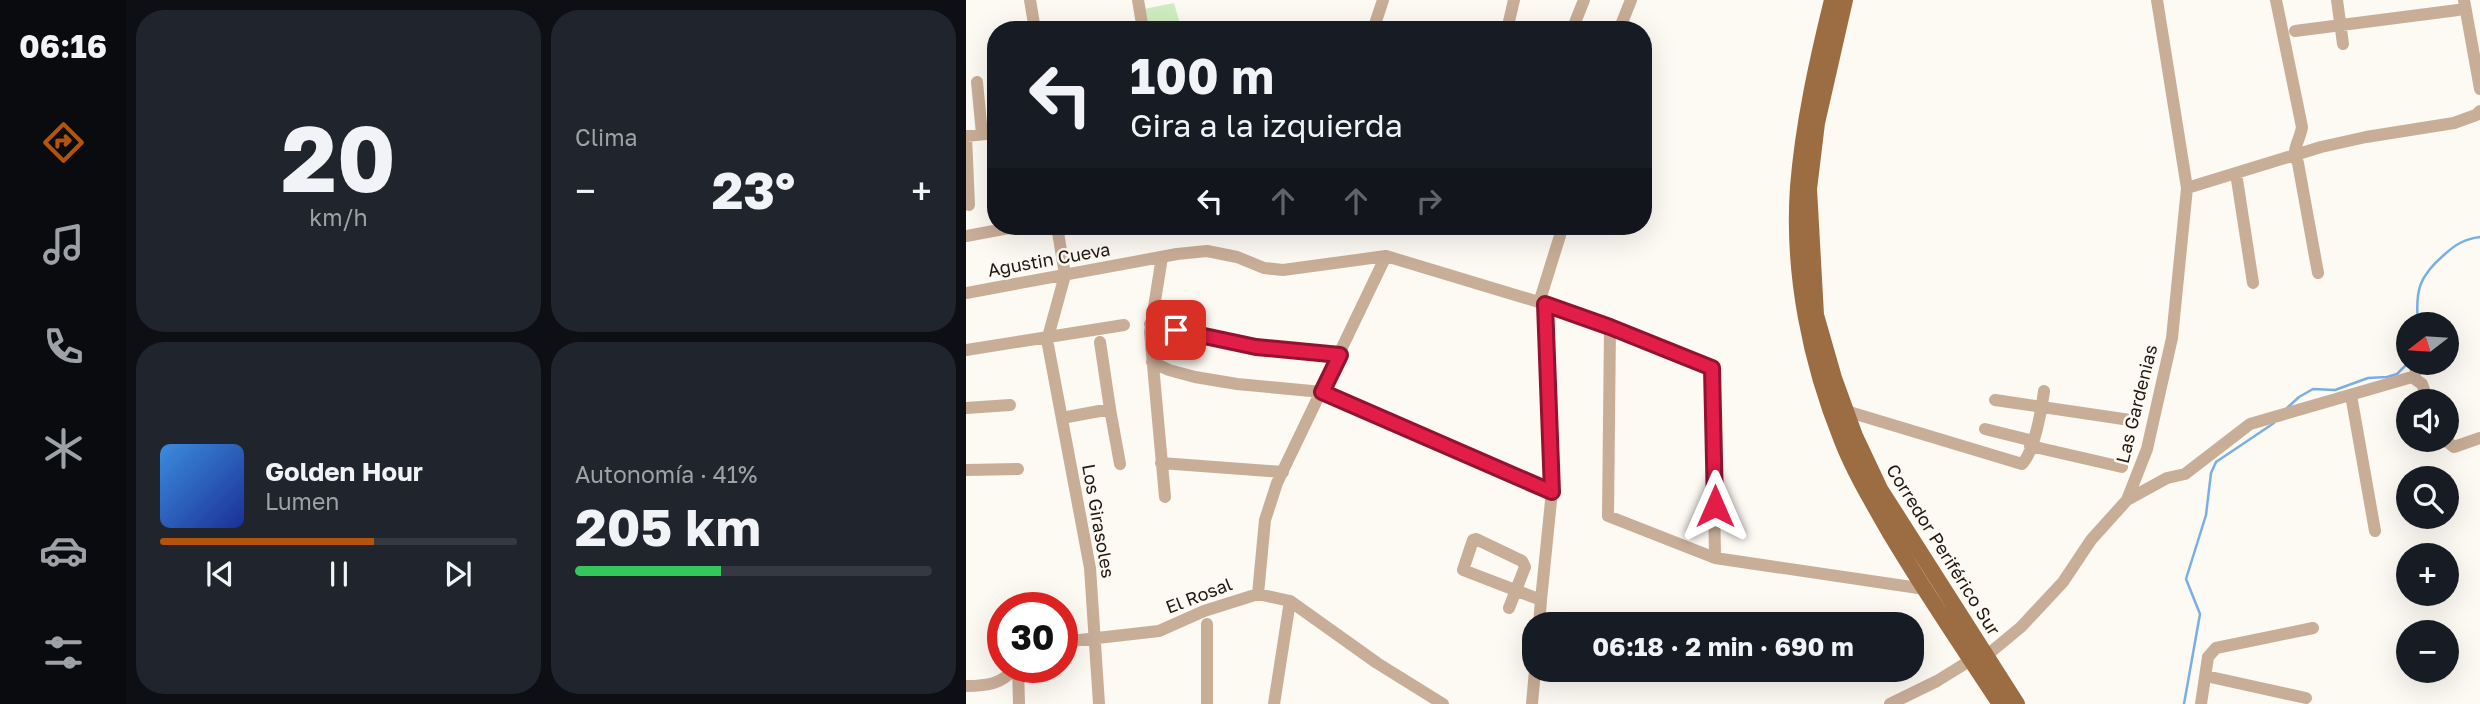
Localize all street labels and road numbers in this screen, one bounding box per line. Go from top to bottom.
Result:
street label: Agustin Cueva [986,237,1112,281]
street label: Las Gardenias [2111,342,2161,465]
street label: Corredor Periférico Sur [1882,460,2006,639]
street label: Los Girasoles [1078,462,1120,580]
street label: El Rosal [1162,572,1235,618]

